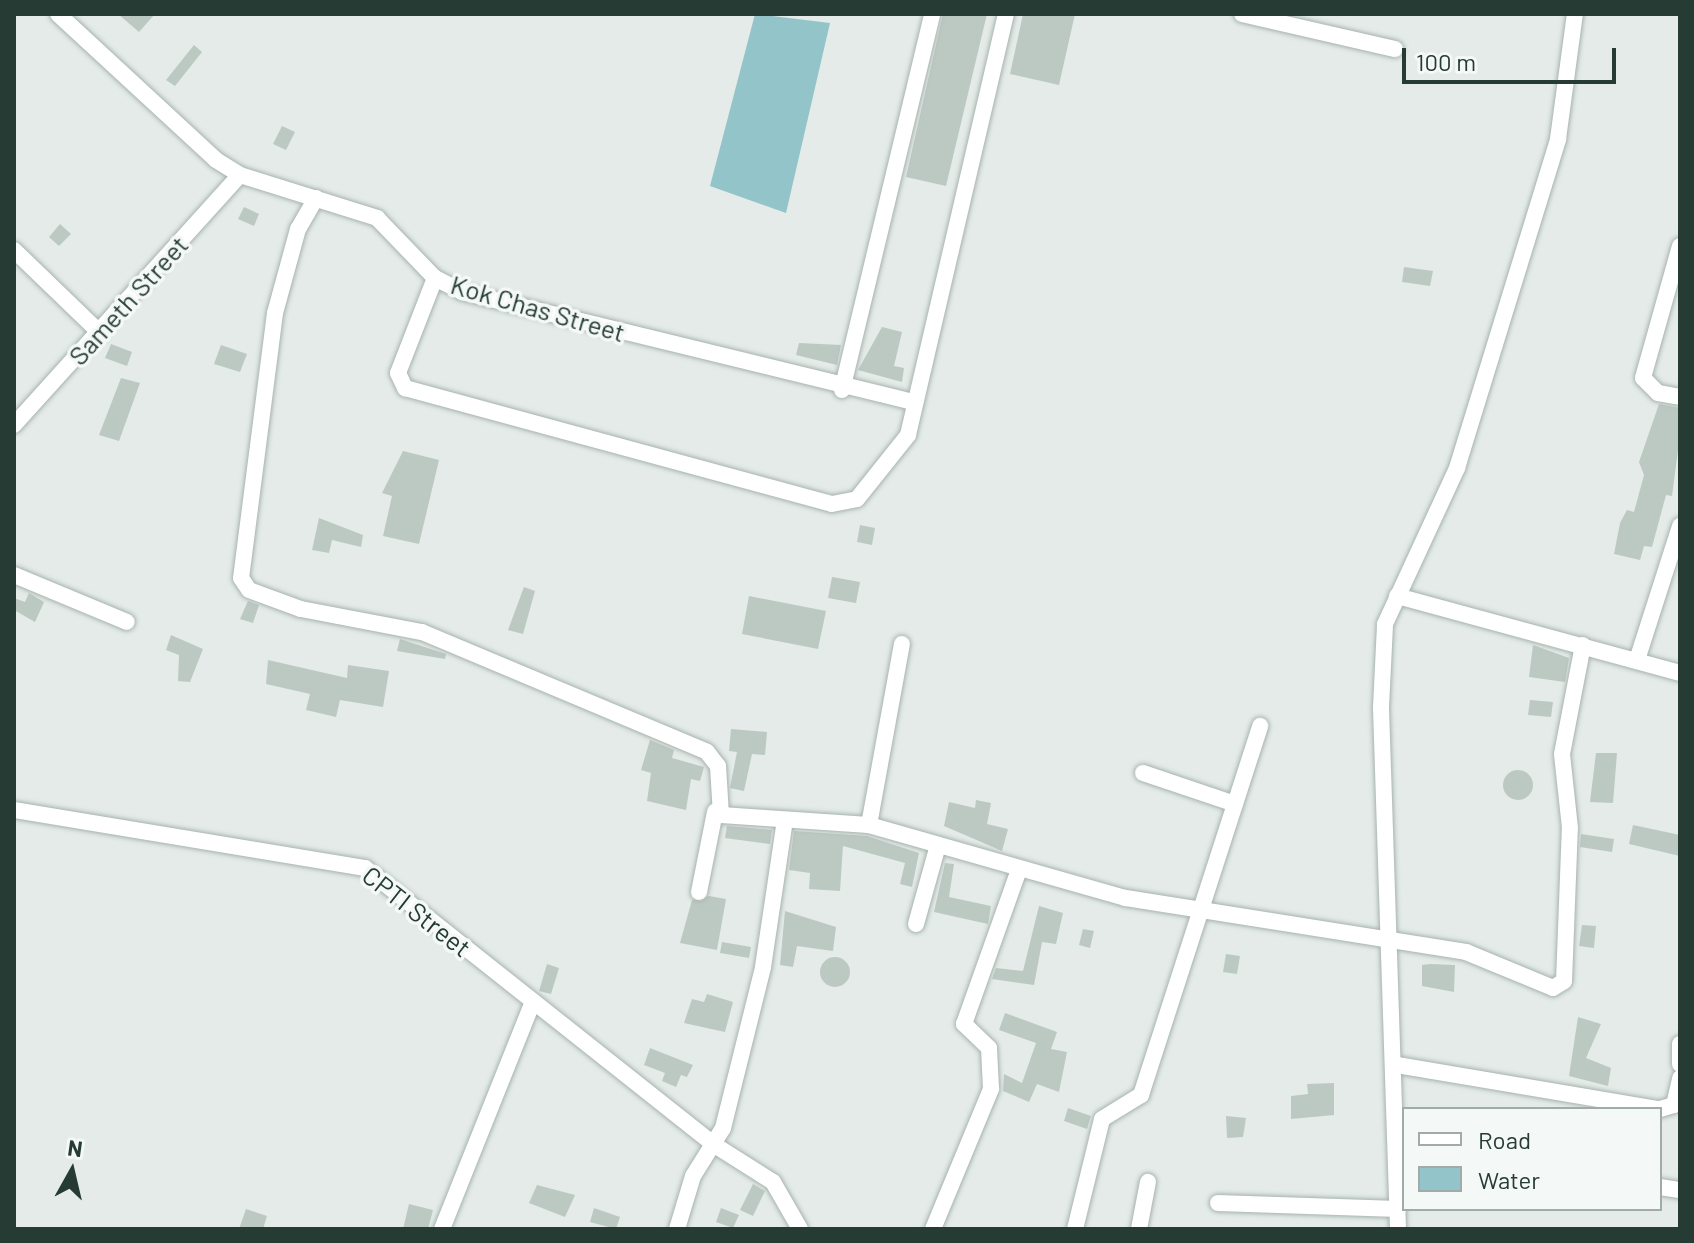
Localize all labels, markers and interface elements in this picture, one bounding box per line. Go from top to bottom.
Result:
scale bar [1406,32,1620,82]
text: 100 m [1416,47,1476,76]
street label: Sameth Street [62,229,194,371]
street label: Kok Chas Street [447,268,629,348]
street label: CPTI Street [357,859,477,963]
legend [1402,1107,1662,1211]
text: Road [1478,1125,1531,1154]
north arrow [32,1131,112,1211]
text: N [66,1133,84,1161]
text: Water [1478,1165,1540,1194]

